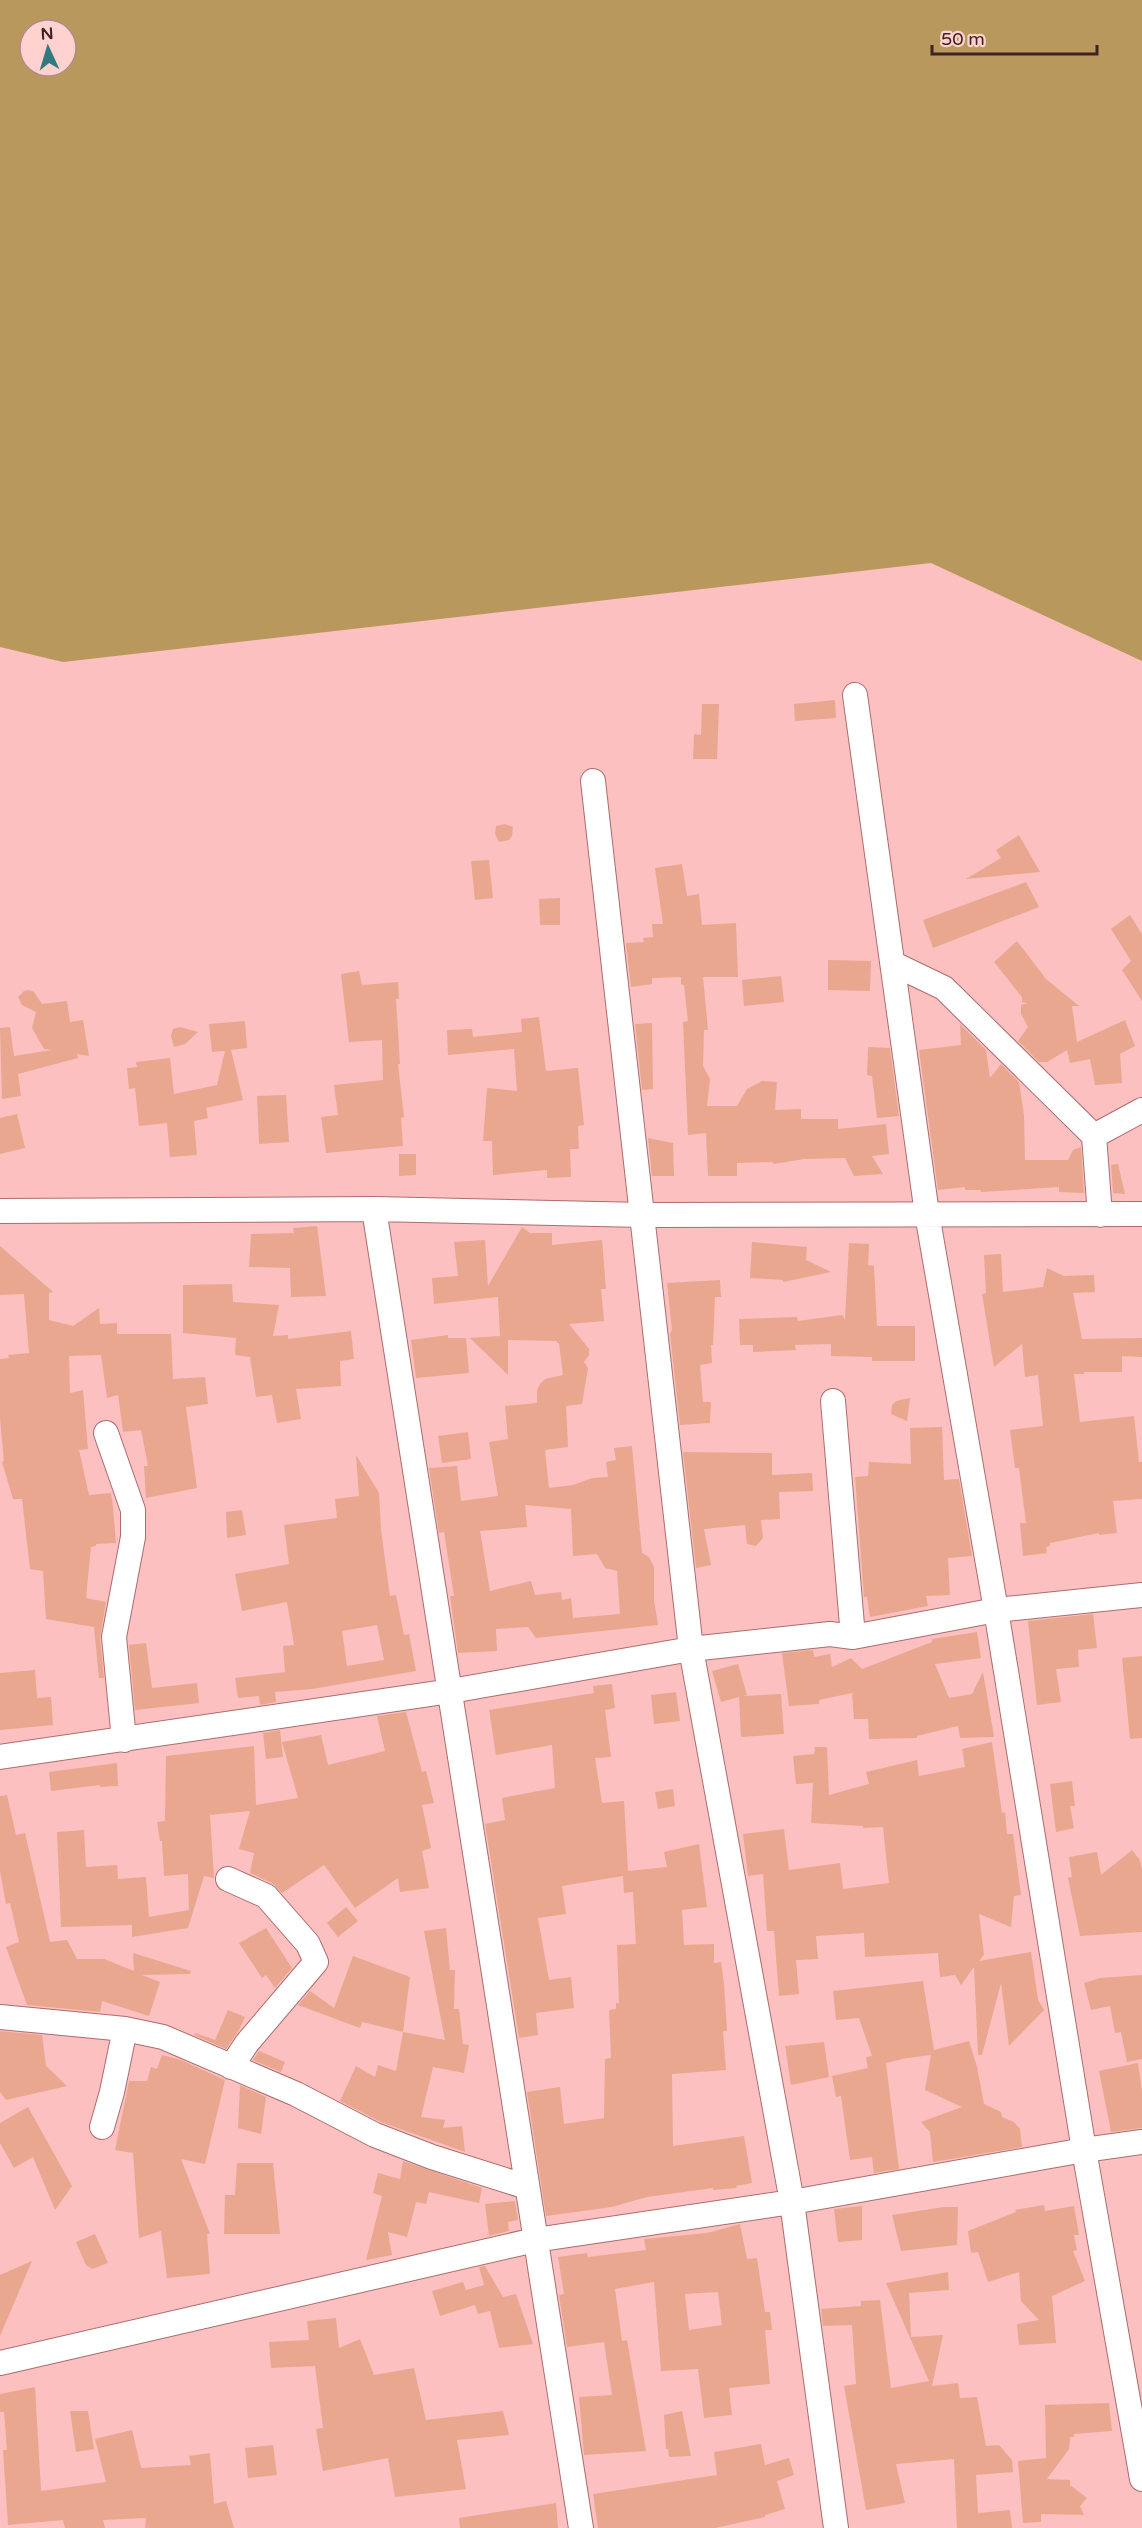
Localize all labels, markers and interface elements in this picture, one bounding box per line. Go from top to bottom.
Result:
north arrow [18,18,78,78]
scale bar [932,18,1097,56]
text: N [40,24,54,44]
text: 50 m [941,28,985,50]

